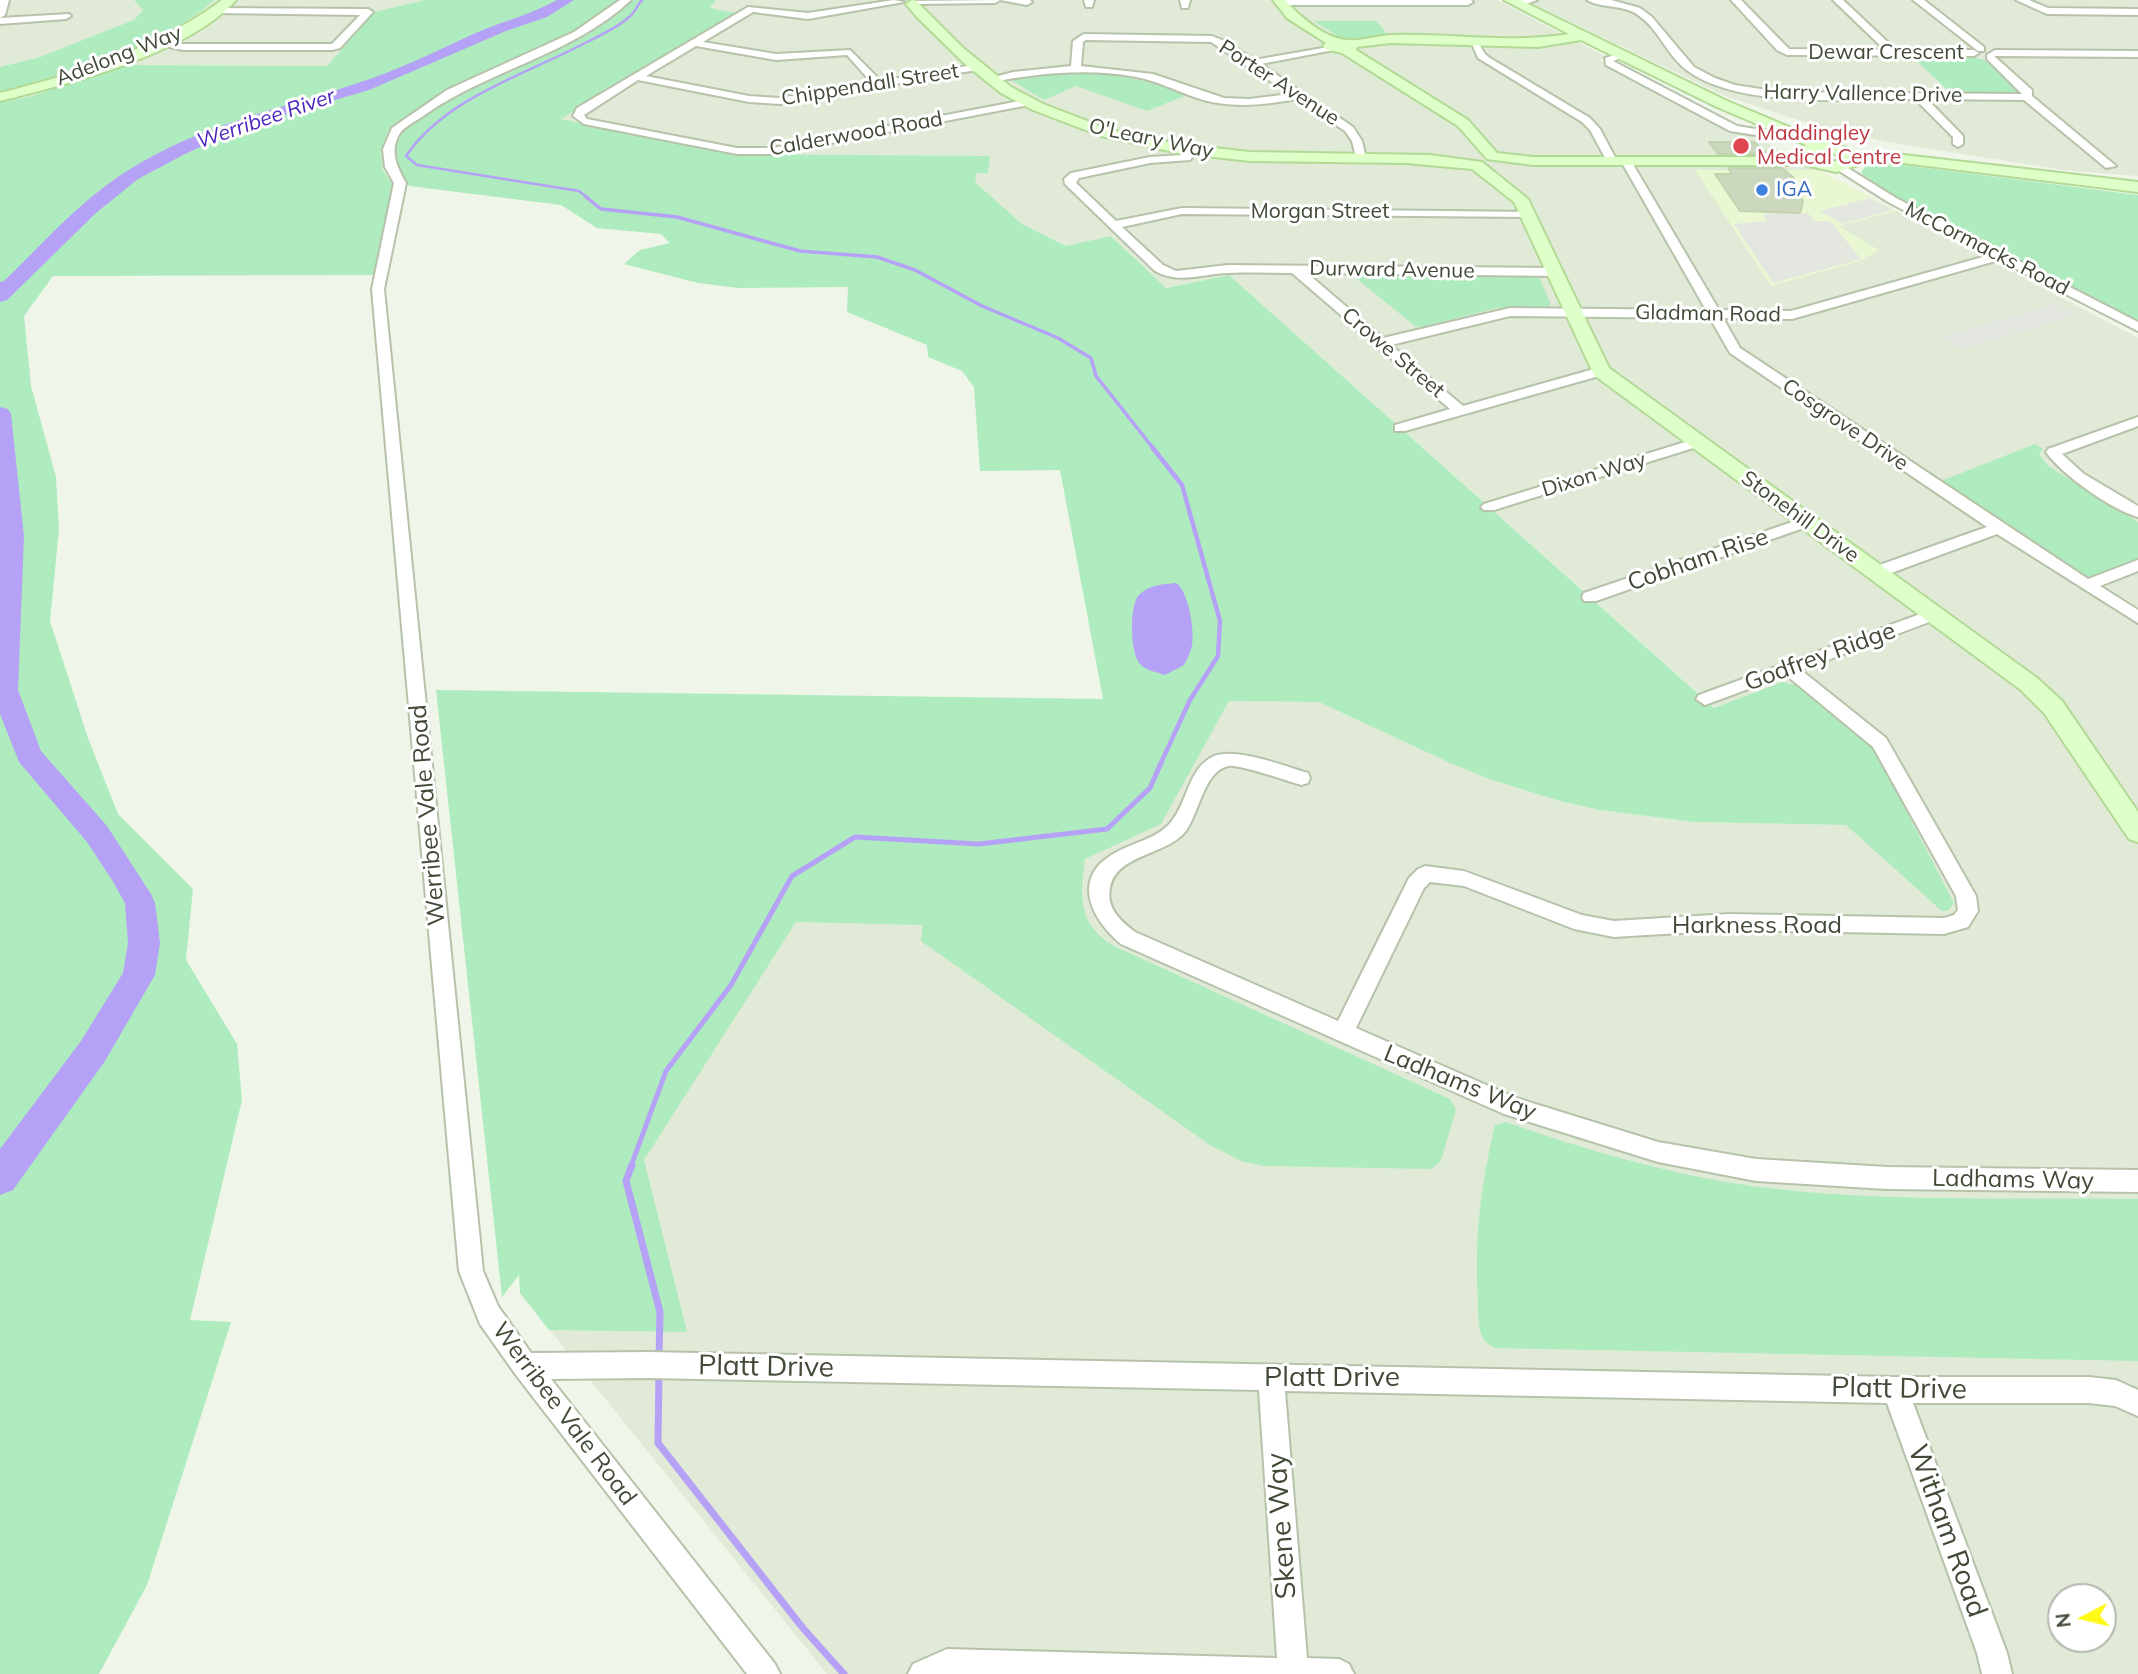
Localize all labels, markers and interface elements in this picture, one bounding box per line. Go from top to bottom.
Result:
street label: Adelong Way [53,20,185,92]
street label: Porter Avenue [1214,35,1344,131]
street label: Dewar Crescent [1808,40,1964,66]
street label: Chippendall Street [779,59,961,111]
street label: Harry Vallence Drive [1763,80,1963,108]
water label: Werribee River [194,84,338,154]
street label: Calderwood Road [767,106,945,162]
street label: O'Leary Way [1086,113,1216,165]
place label: Maddingley Medical Centre [1757,121,1901,171]
marker: Maddingley Medical Centre [1731,136,1751,156]
place label: IGA [1776,177,1812,203]
marker: IGA [1754,182,1770,198]
street label: McCormacks Road [1901,197,2073,301]
street label: Morgan Street [1251,199,1389,225]
street label: Durward Avenue [1309,256,1475,284]
street label: Gladman Road [1635,300,1781,328]
street label: Crowe Street [1336,303,1450,403]
street label: Cosgrove Drive [1777,374,1913,476]
street label: Dixon Way [1539,447,1649,503]
street label: Stonehill Drive [1736,466,1864,568]
street label: Cobham Rise [1624,522,1772,598]
street label: Godfrey Ridge [1741,616,1899,698]
street label: Werribee Vale Road [404,703,452,927]
street label: Harkness Road [1672,912,1842,940]
street label: Ladhams Way [1380,1039,1540,1127]
street label: Ladhams Way [1932,1164,2094,1196]
street label: Werribee Vale Road [486,1317,642,1511]
street label: Platt Drive [698,1349,834,1385]
street label: Platt Drive [1264,1361,1400,1395]
street label: Platt Drive [1831,1371,1967,1407]
street label: Witham Road [1900,1440,1994,1622]
street label: Skene Way [1260,1452,1304,1600]
north arrow [2047,1583,2117,1653]
text: N [2050,1612,2076,1629]

